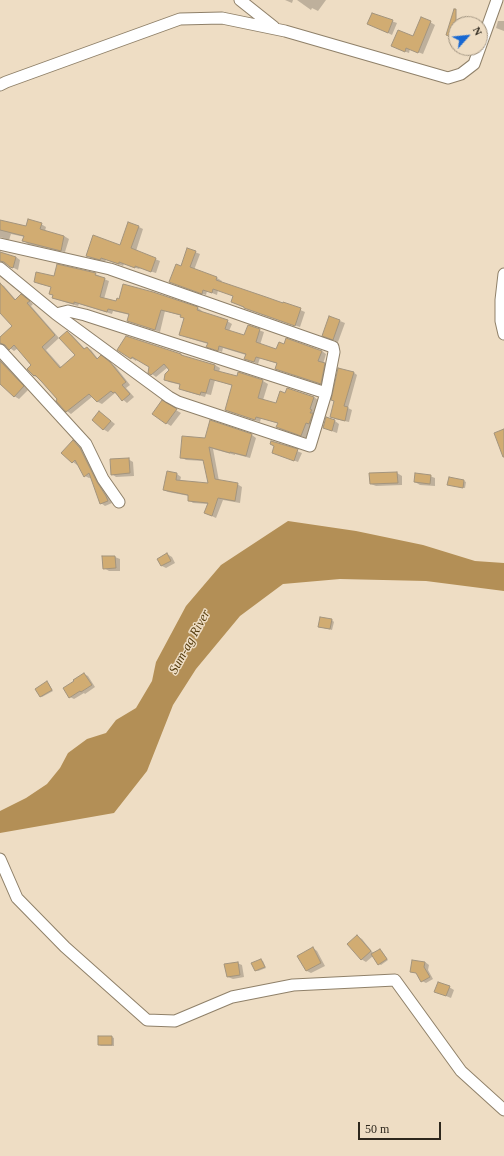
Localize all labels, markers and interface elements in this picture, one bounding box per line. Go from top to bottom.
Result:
north arrow [448,16,488,56]
text: N [471,25,485,37]
water label: Sum-ag River [166,607,214,677]
scale bar [360,1114,443,1140]
text: 50 m [365,1122,389,1136]

